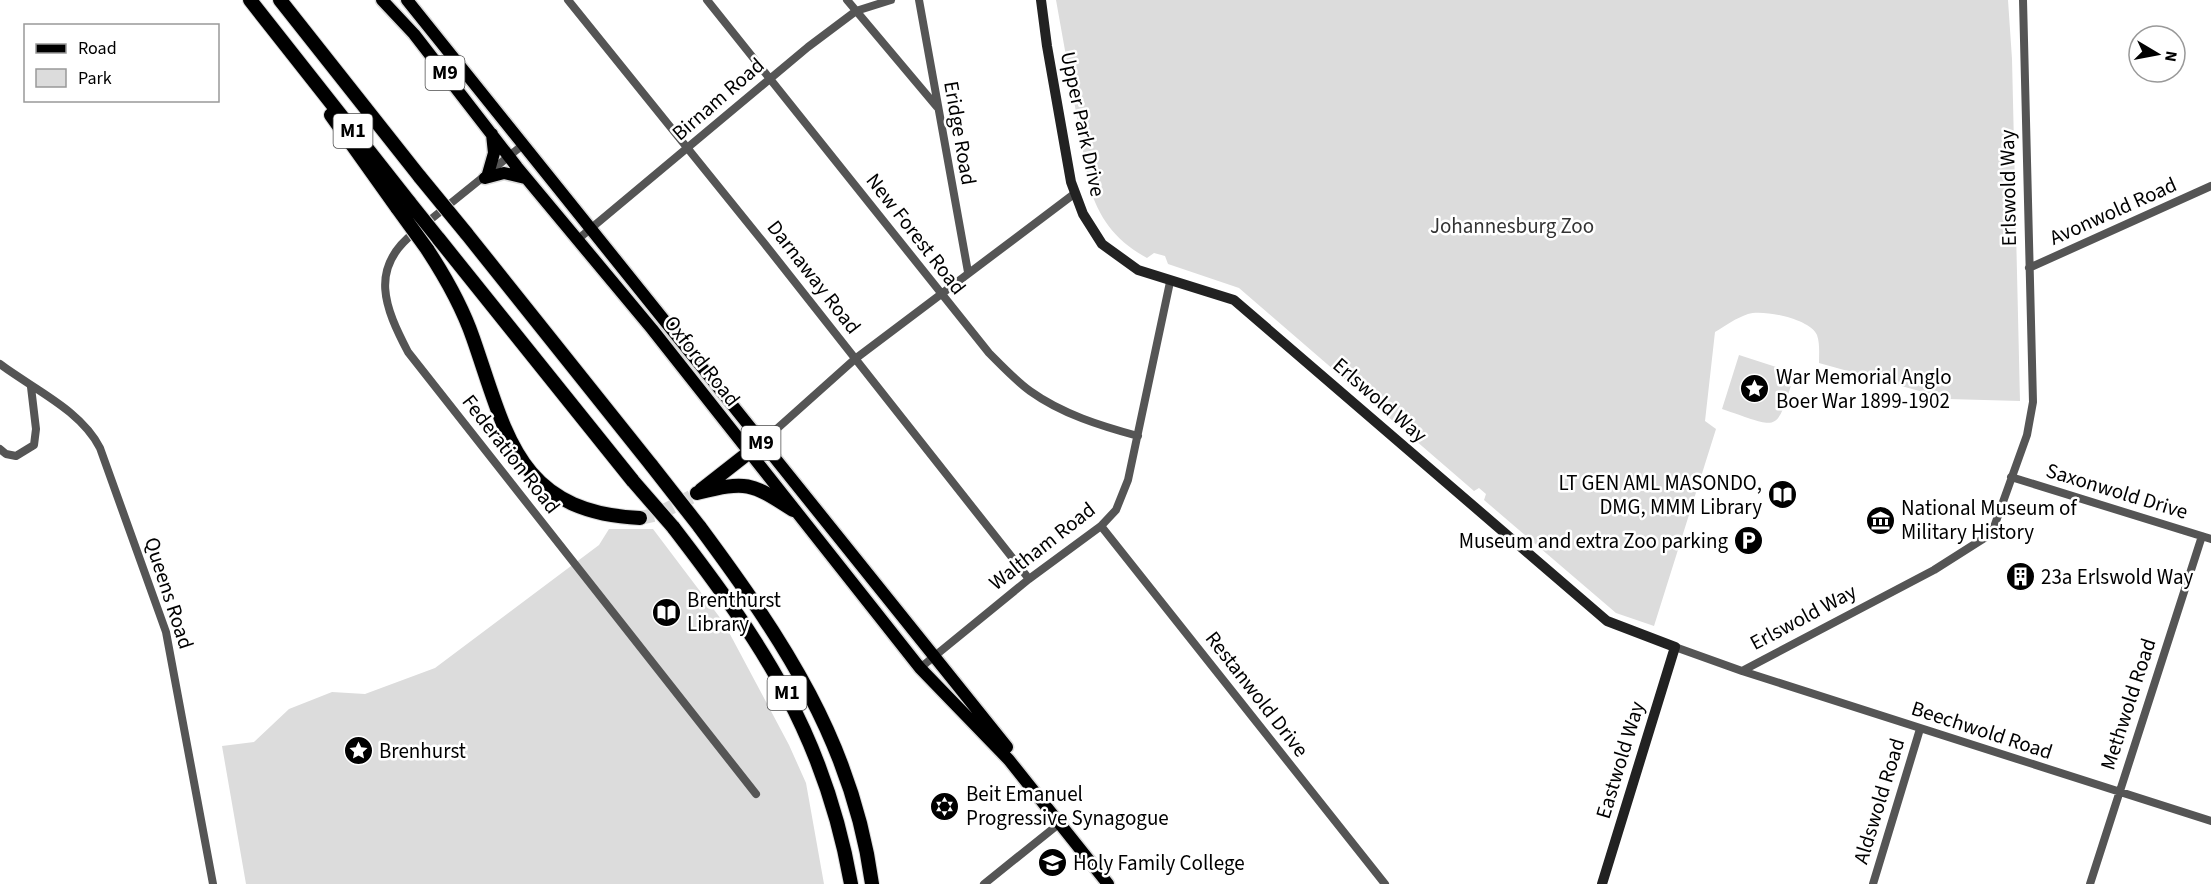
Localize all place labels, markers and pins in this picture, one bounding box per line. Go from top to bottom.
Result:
place label: War Memorial Anglo Boer War 1899-1902 [1776,362,1952,416]
place icon: War Memorial Anglo Boer War 1899-1902 [1739,373,1771,405]
place label: LT GEN AML MASONDO, DMG, MMM Library [1558,468,1762,522]
library icon: LT GEN AML MASONDO, DMG, MMM Library [1767,479,1799,511]
place label: National Museum of Military History [1901,493,2077,547]
museum icon: National Museum of Military History [1864,504,1896,536]
parking icon: Museum and extra Zoo parking [1733,525,1765,557]
place label: Museum and extra Zoo parking [1459,526,1728,556]
building icon: 23a Erlswold Way [2004,561,2036,593]
place label: 23a Erlswold Way [2041,562,2194,592]
place label: Brenthurst Library [687,585,781,639]
library icon: Brenthurst Library [650,596,682,628]
place icon: Brenhurst [342,735,374,767]
place label: Brenhurst [379,736,466,766]
place label: Beit Emanuel Progressive Synagogue [966,779,1169,833]
synagogue icon: Beit Emanuel Progressive Synagogue [929,790,961,822]
school or university icon: Holy Family College [1036,847,1068,879]
place label: Holy Family College [1073,848,1245,878]

